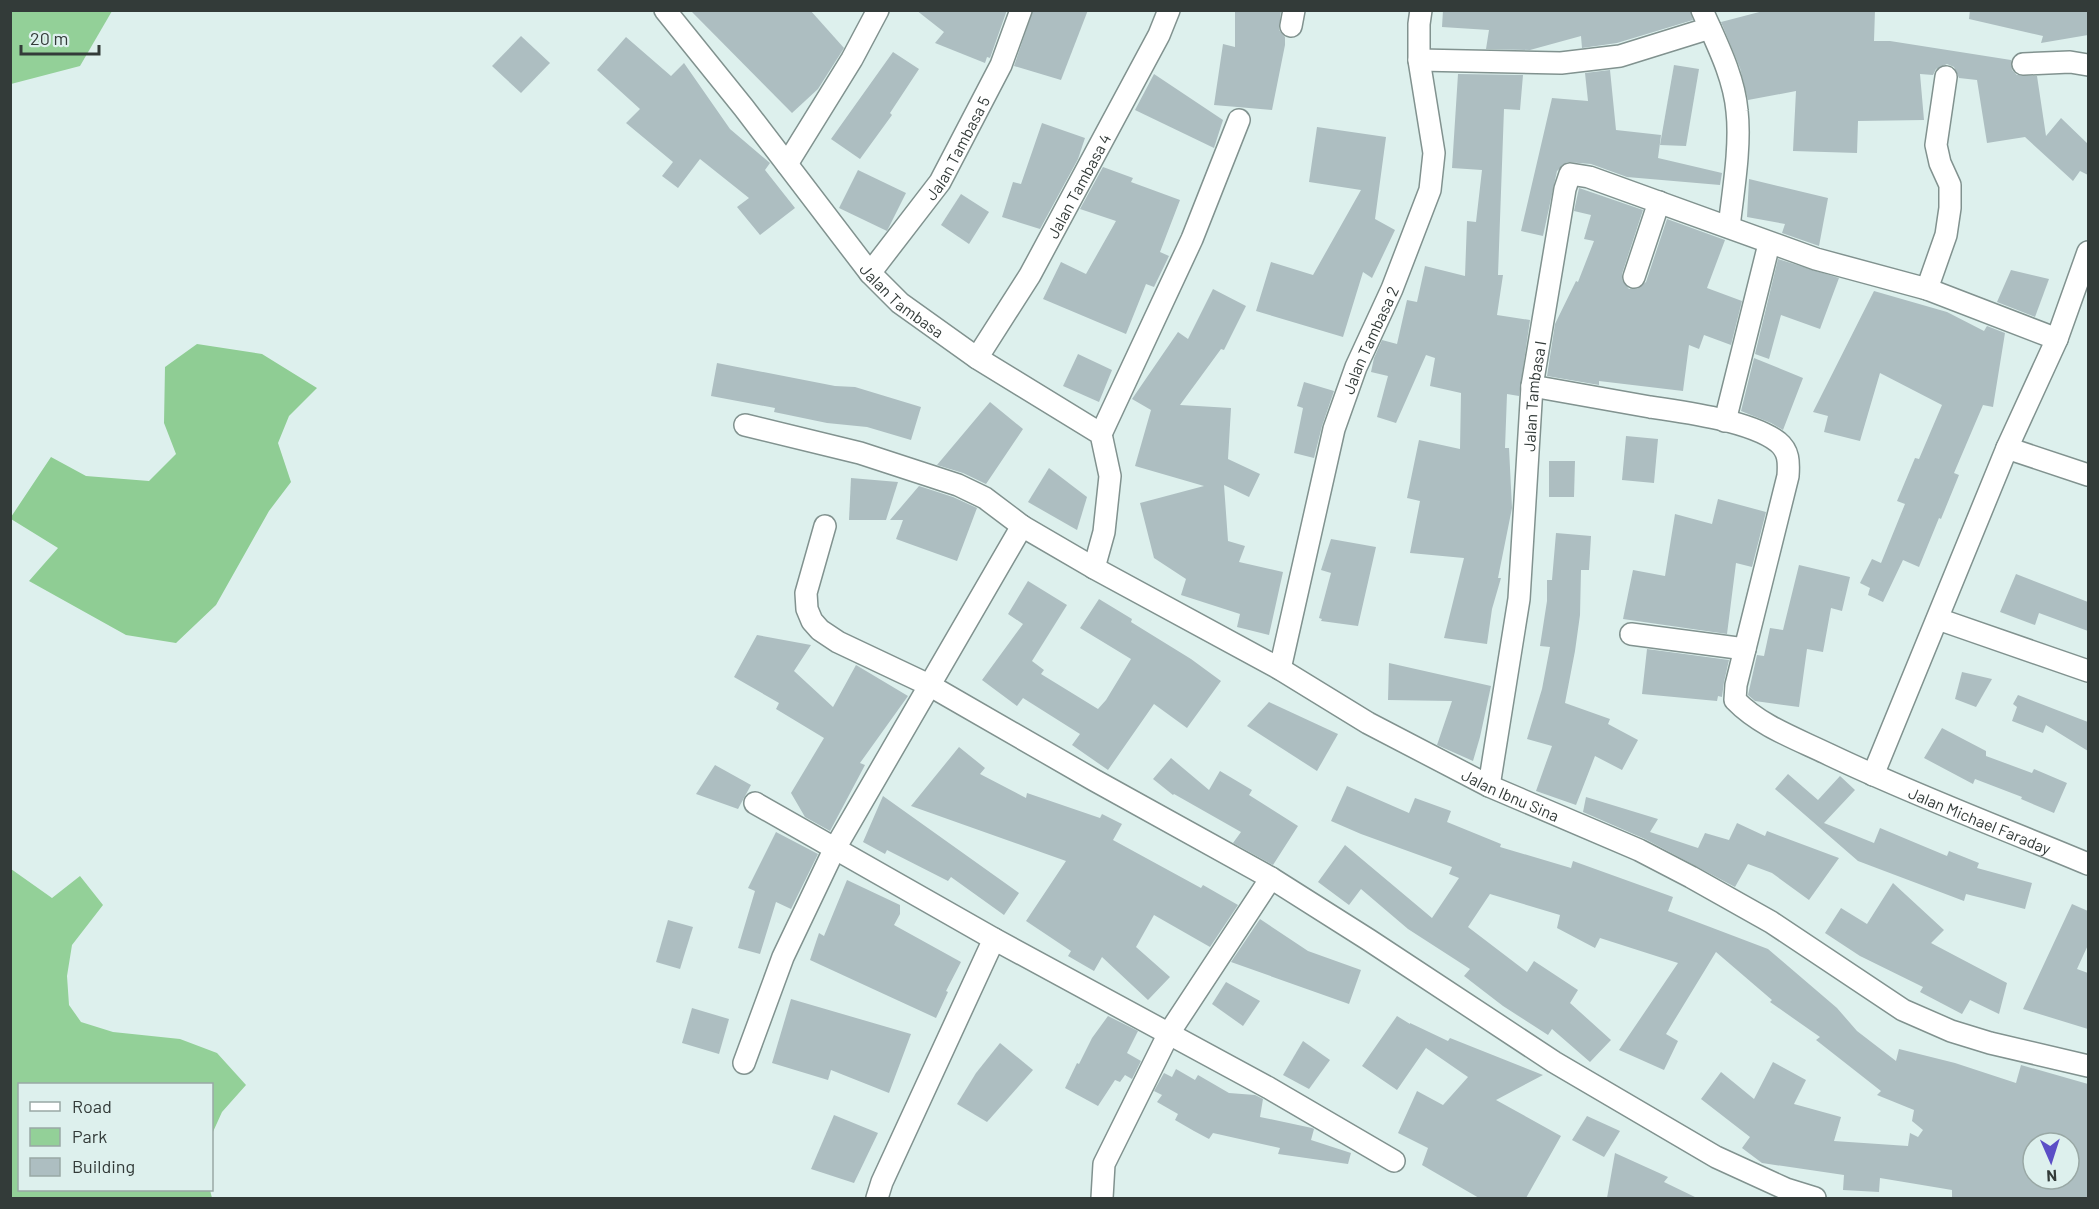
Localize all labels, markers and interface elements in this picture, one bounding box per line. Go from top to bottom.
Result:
scale bar [21,18,99,56]
text: 20 m [30,27,68,49]
street label: Jalan Tambasa 5 [920,92,993,203]
street label: Jalan Tambasa 4 [1042,130,1114,241]
street label: Jalan Tambasa [857,260,948,341]
street label: Jalan Tambasa 2 [1338,283,1402,396]
street label: Jalan Tambasa I [1519,339,1549,452]
street label: Jalan Ibnu Sina [1459,764,1562,824]
street label: Jalan Michael Faraday [1906,782,2055,858]
legend [18,1083,213,1191]
text: Road [72,1095,112,1117]
text: Park [72,1125,107,1147]
north arrow [2021,1131,2081,1191]
text: Building [72,1155,135,1177]
text: N [2046,1167,2058,1186]

